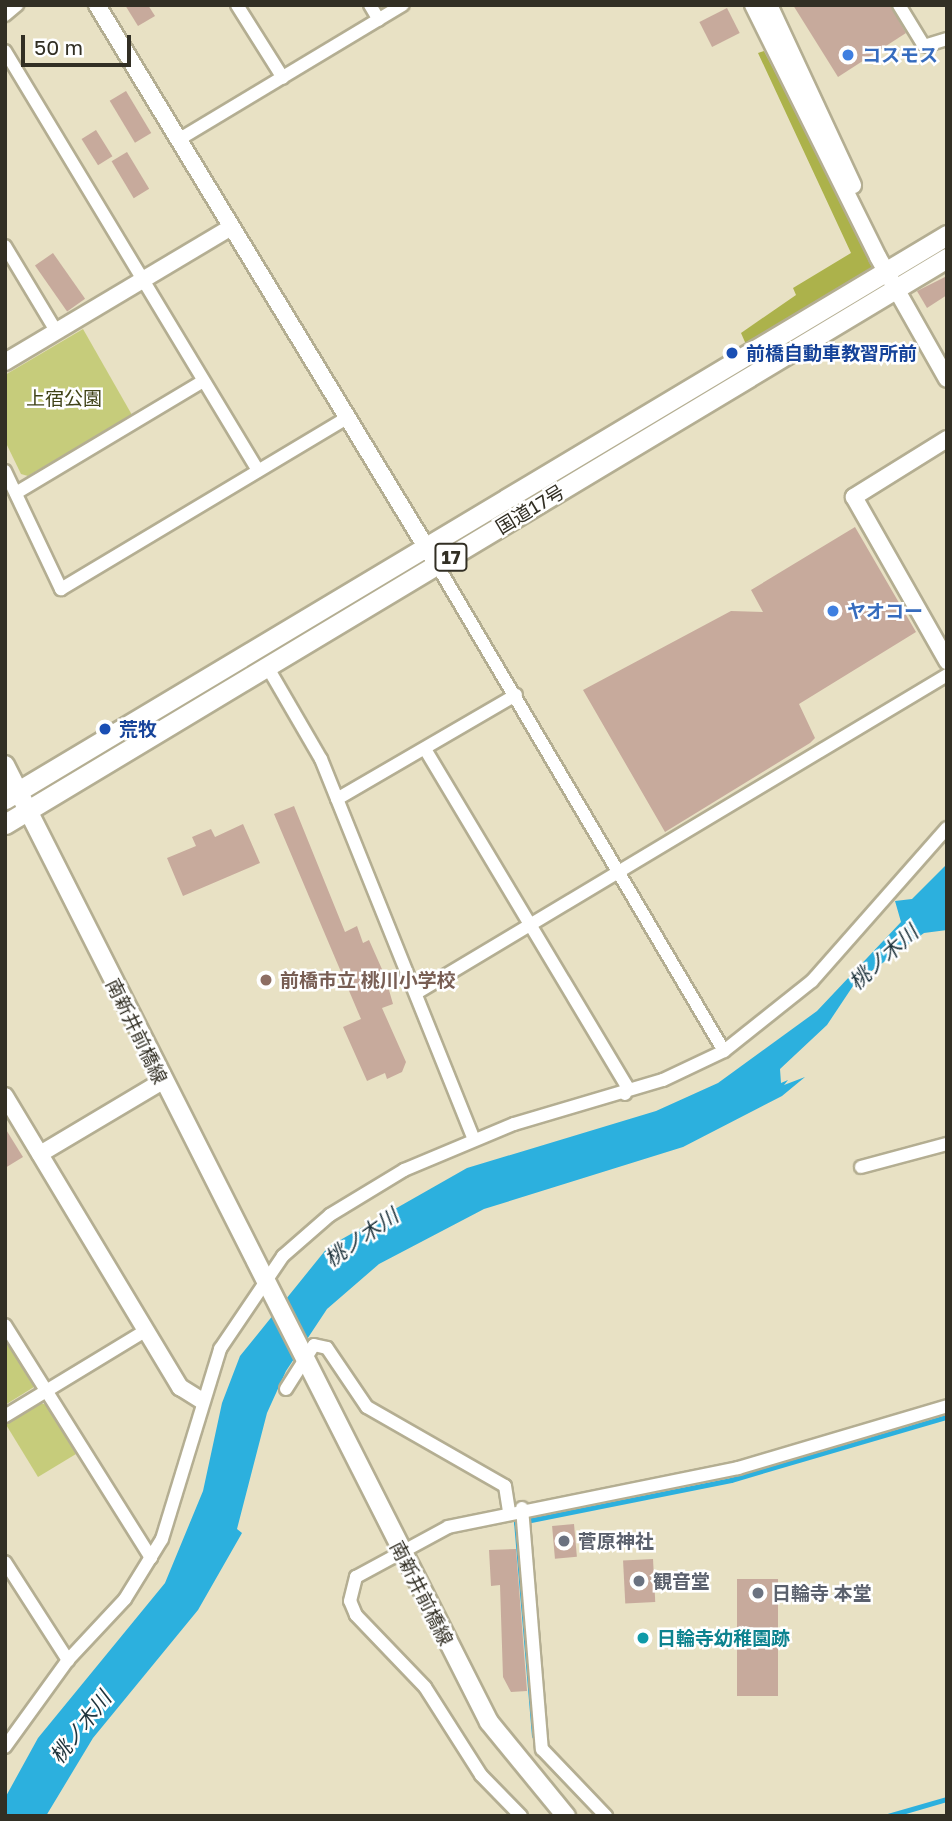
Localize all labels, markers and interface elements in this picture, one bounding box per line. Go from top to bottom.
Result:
scale bar [24,21,135,65]
text: 50 m [34,34,83,60]
place label: コスモス [862,44,938,66]
marker: コスモス [840,47,856,63]
place label: 前橋自動車教習所前 [746,342,917,364]
marker: 前橋自動車教習所前 [724,345,740,361]
park label: 上宿公園 [26,387,102,409]
street label: 国道17号 [491,480,569,538]
road number: 17 [434,542,468,572]
place label: ヤオコー [847,600,923,622]
marker: ヤオコー [825,603,841,619]
place label: 荒牧 [119,718,157,740]
marker: 荒牧 [97,721,113,737]
water label: 桃ノ木川 [843,920,923,994]
place label: 前橋市立 桃川小学校 [280,969,456,991]
marker: 前橋市立 桃川小学校 [258,972,274,988]
street label: 南新井前橋線 [102,975,172,1087]
water label: 桃ノ木川 [319,1203,403,1271]
place label: 菅原神社 [578,1530,654,1552]
marker: 菅原神社 [556,1533,572,1549]
street label: 南新井前橋線 [386,1537,458,1649]
place label: 観音堂 [653,1570,710,1592]
marker: 観音堂 [631,1573,647,1589]
place label: 日輪寺 本堂 [772,1582,872,1604]
marker: 日輪寺 本堂 [750,1585,766,1601]
place label: 日輪寺幼稚園跡 [657,1627,790,1649]
marker: 日輪寺幼稚園跡 [635,1630,651,1646]
water label: 桃ノ木川 [44,1686,116,1768]

